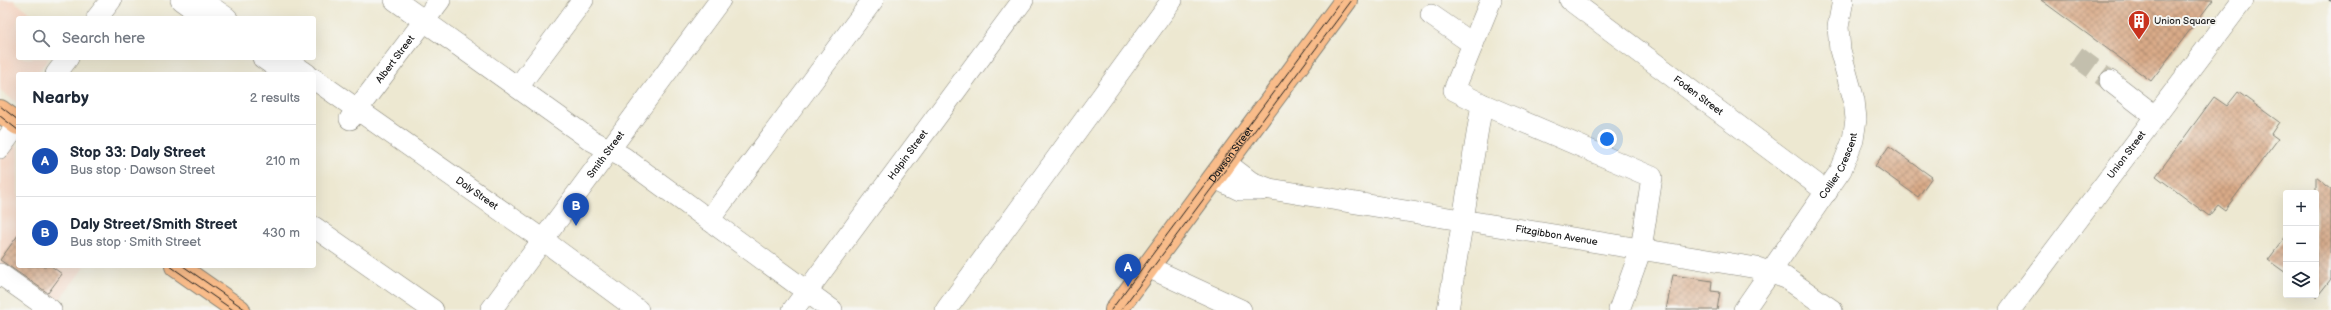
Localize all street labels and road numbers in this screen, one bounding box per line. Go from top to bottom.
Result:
street label: Albert Street [373,33,417,85]
street label: Foden Street [1671,73,1725,118]
street label: Dawson Street [1207,125,1255,185]
street label: Halpin Street [886,128,930,182]
street label: Smith Street [584,129,627,181]
street label: Union Street [2105,129,2148,181]
street label: Collier Crescent [1817,132,1860,201]
street label: Daly Street [453,174,500,212]
street label: Fitzgibbon Avenue [1515,223,1599,248]

